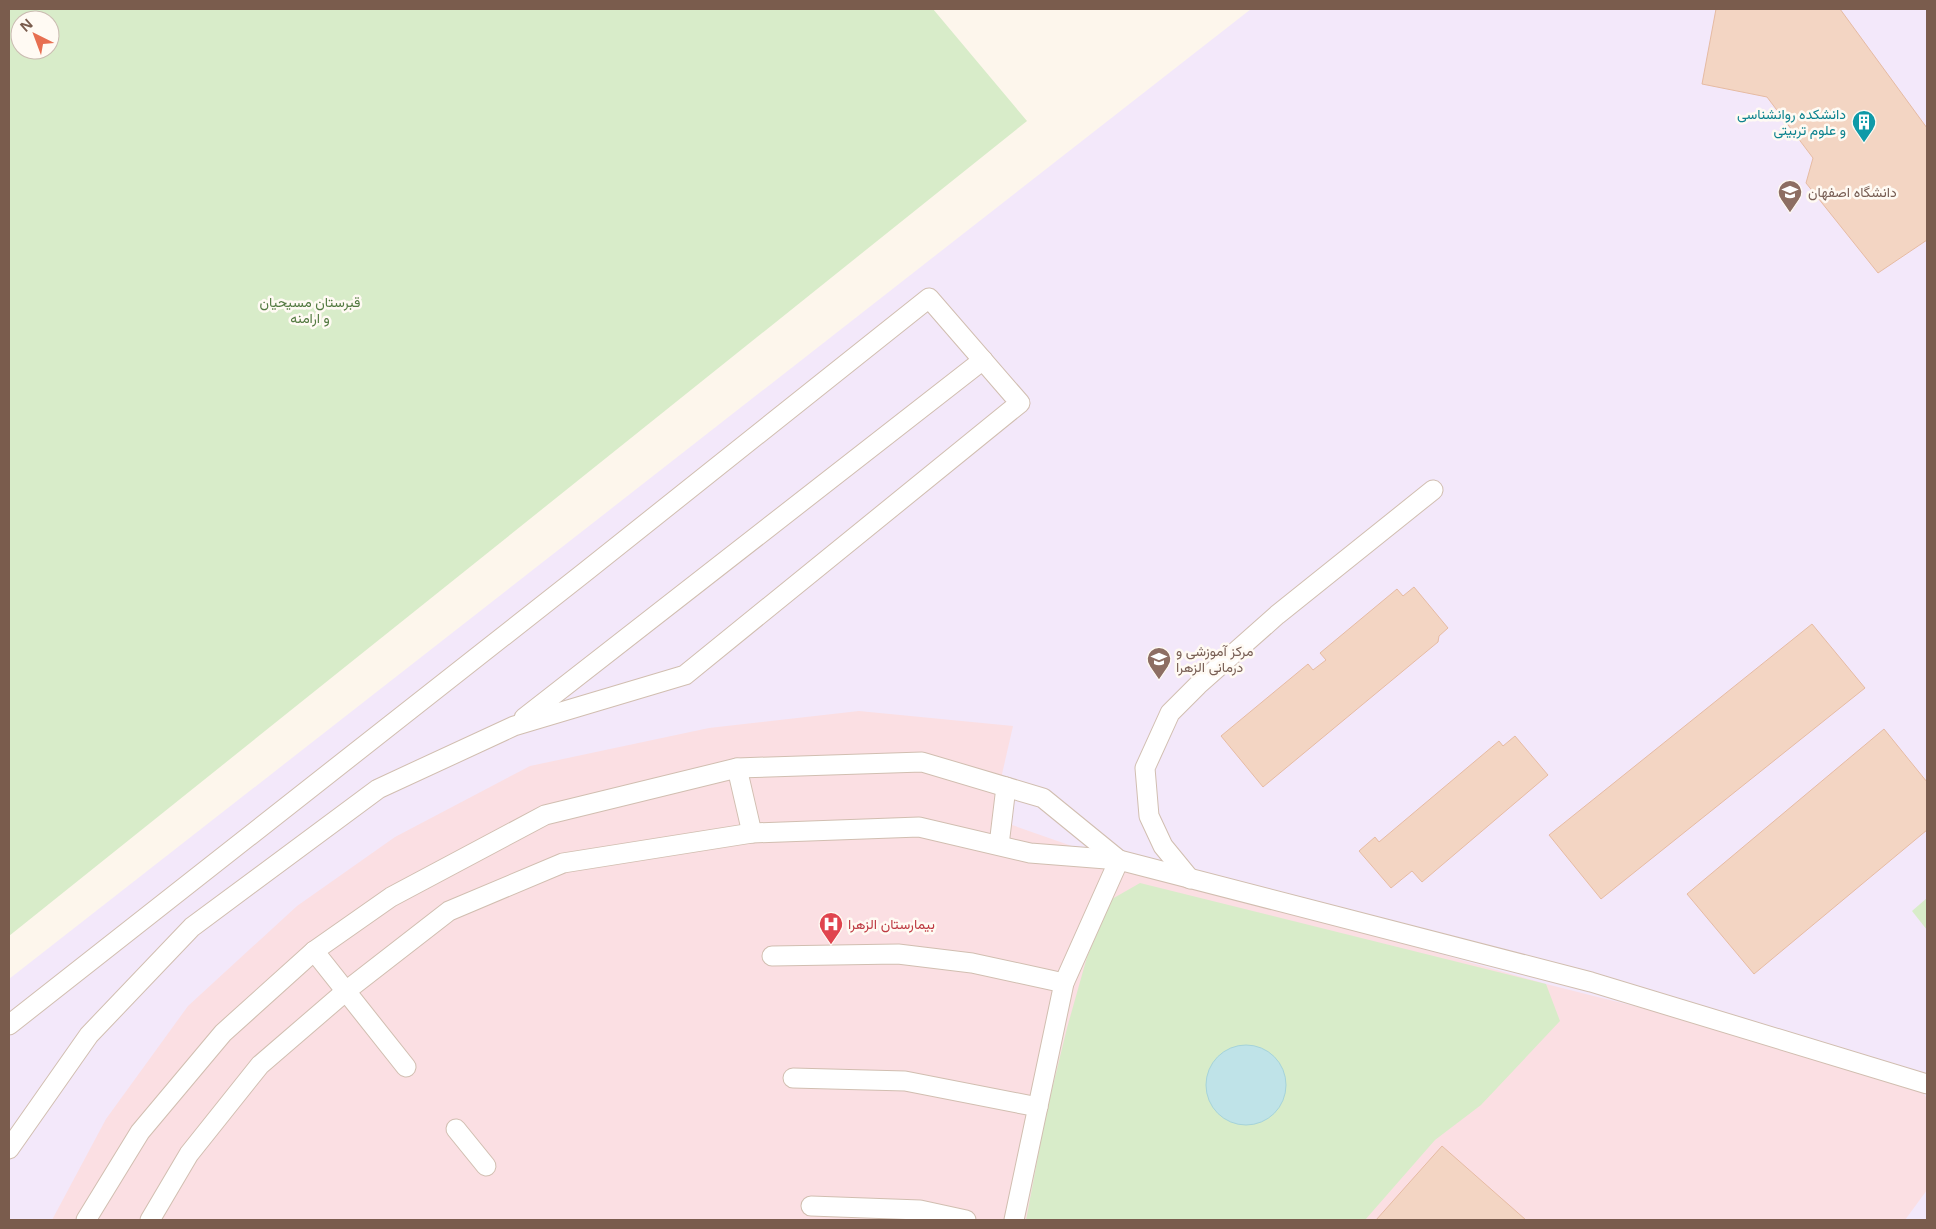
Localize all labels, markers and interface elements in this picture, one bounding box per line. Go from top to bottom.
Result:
north arrow [10,10,60,60]
text: N [15,14,37,36]
place label: دانشکده روانشناسی و علوم تربیتی [1737,104,1846,139]
building icon: دانشکده روانشناسی و علوم تربیتی [1851,109,1877,143]
school or university icon: دانشگاه اصفهان [1777,179,1803,213]
place label: دانشگاه اصفهان [1808,182,1897,201]
park label: قبرستان مسیحیان و ارامنه [260,292,360,327]
place label: مرکز آموزشی و درمانی الزهرا [1176,641,1253,676]
school or university icon: مرکز آموزشی و درمانی الزهرا [1146,646,1172,680]
hospital icon: بیمارستان الزهرا [818,911,844,945]
place label: بیمارستان الزهرا [848,914,935,933]

